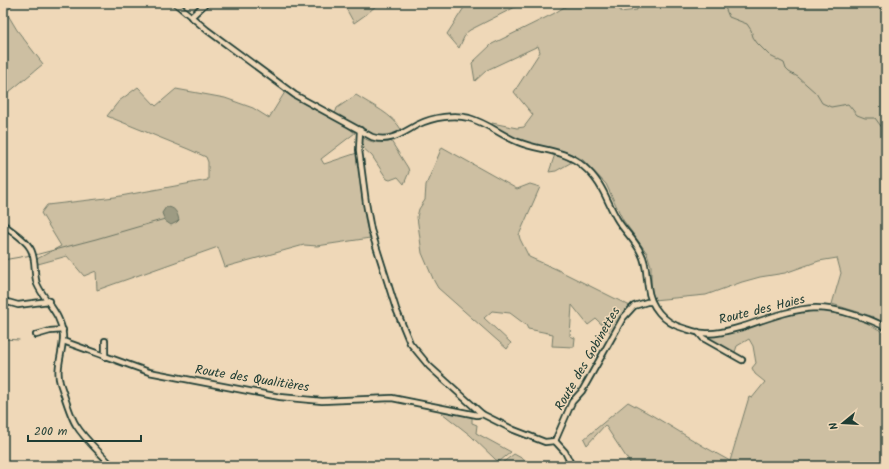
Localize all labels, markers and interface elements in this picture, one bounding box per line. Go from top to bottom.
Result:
street label: Route des Haies [717,289,808,331]
street label: Route des Gobinettes [550,303,627,415]
street label: Route des Qualitières [193,360,311,398]
north arrow [823,403,863,443]
scale bar [28,417,141,443]
text: N [825,420,844,432]
text: 200 m [34,422,68,441]

